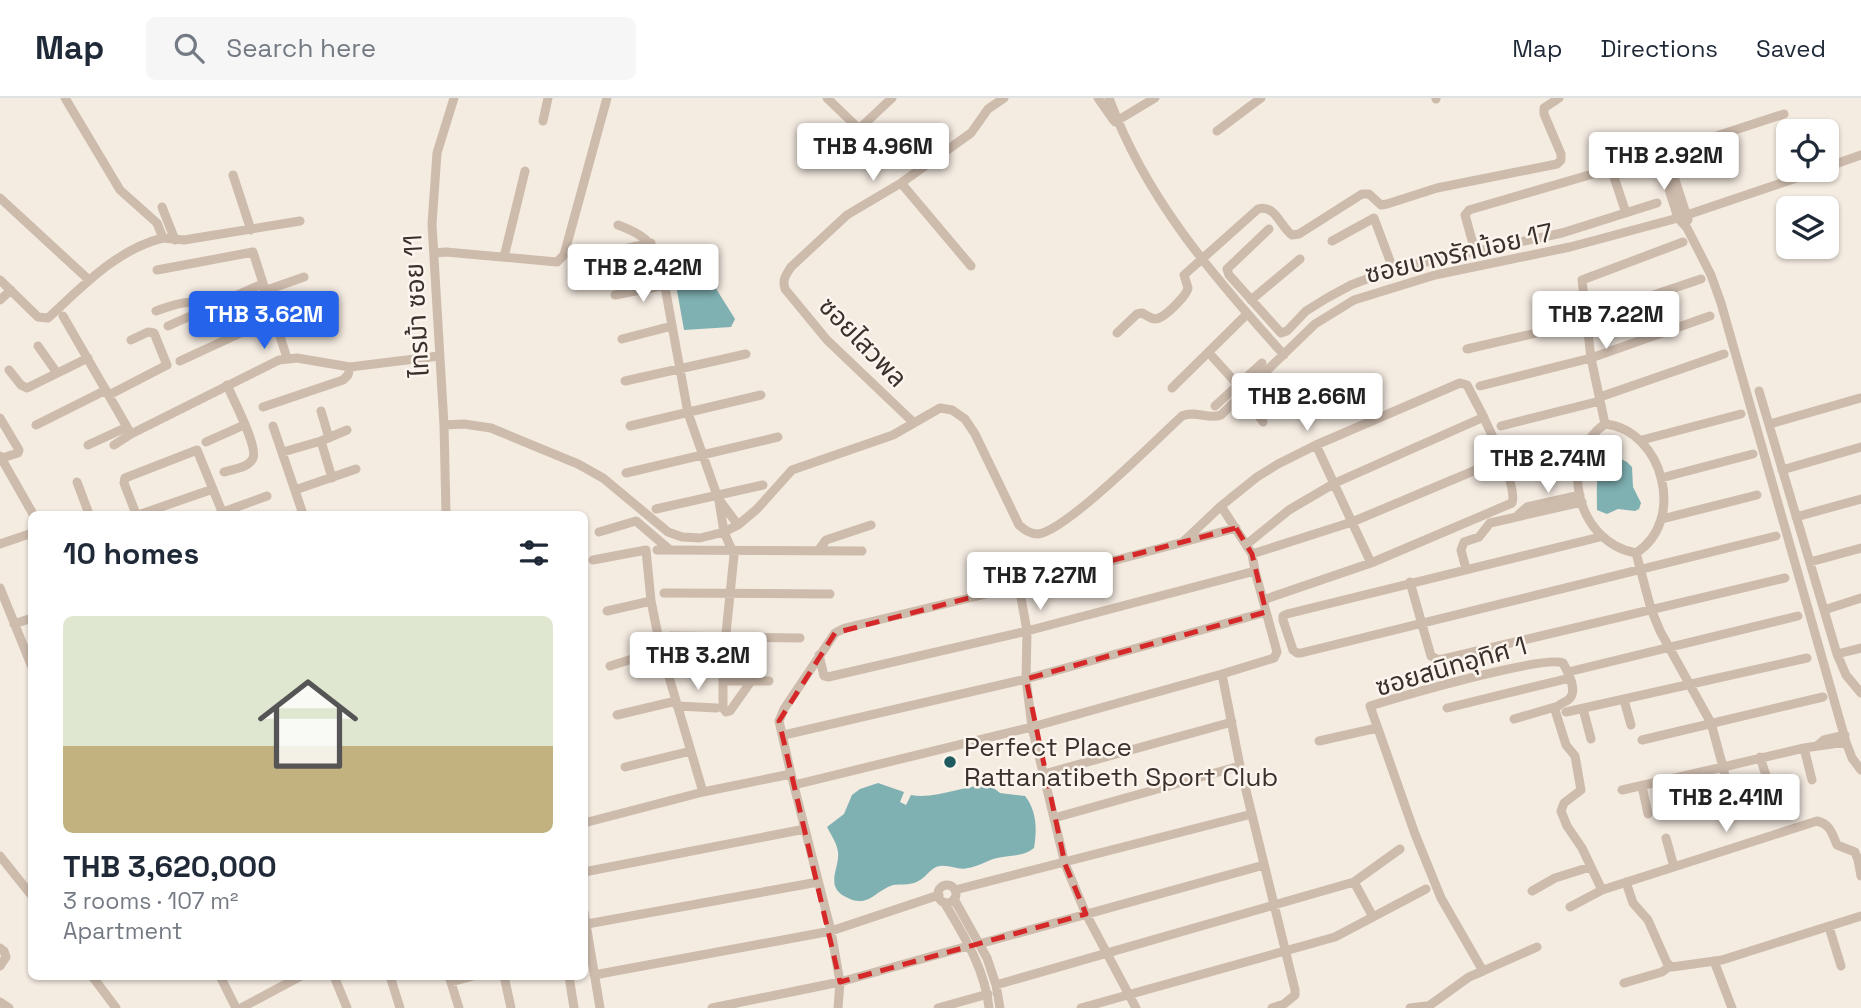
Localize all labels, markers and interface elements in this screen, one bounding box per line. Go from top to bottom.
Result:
search box [146,17,636,80]
text: Map [35,27,104,69]
icon: search [170,29,208,67]
text: Search here [226,31,376,65]
text: Map [1512,33,1562,64]
text: Directions [1600,33,1718,64]
text: Saved [1756,33,1826,64]
map controls [1776,119,1839,259]
button: locate [1776,119,1839,182]
pin: THB 4.96M [793,123,953,183]
text: THB 4.96M [813,131,933,161]
pin: THB 2.92M [1584,132,1744,192]
text: THB 2.92M [1605,140,1723,170]
button: layers [1776,196,1839,259]
street label: ซอยบางรักน้อย 17 [1362,215,1556,291]
street label: ไทรม้า ซอย 11 [395,234,437,379]
pin: THB 2.42M [563,244,723,304]
text: THB 2.42M [584,252,702,282]
street label: ซอยไสวพล [812,290,914,394]
pin: THB 3.62M [184,292,344,351]
pin: THB 7.22M [1526,292,1686,351]
text: THB 3.62M [205,299,323,329]
text: THB 7.22M [1548,299,1664,329]
pin: THB 2.66M [1227,374,1387,433]
text: THB 2.66M [1248,381,1366,411]
pin: THB 2.74M [1468,436,1628,495]
text: THB 2.74M [1490,443,1606,473]
text: 10 homes [63,534,199,573]
icon: filters [515,534,553,572]
pin: THB 7.27M [960,552,1120,612]
text: THB 7.27M [983,560,1097,590]
street label: ซอยสนิทอุทิศ 1 [1371,628,1531,704]
pin: THB 3.2M [626,632,770,692]
text: THB 3.2M [646,640,750,670]
icon: home [245,661,371,787]
place label: Perfect Place Rattanatibeth Sport Club [964,730,1278,794]
marker: Perfect Place Rattanatibeth Sport Club [942,754,958,770]
pin: THB 2.41M [1646,774,1806,834]
text: THB 2.41M [1669,782,1783,812]
text: THB 3,620,000 [63,847,277,886]
text: 3 rooms · 107 m² [63,886,239,916]
text: Apartment [63,916,183,946]

